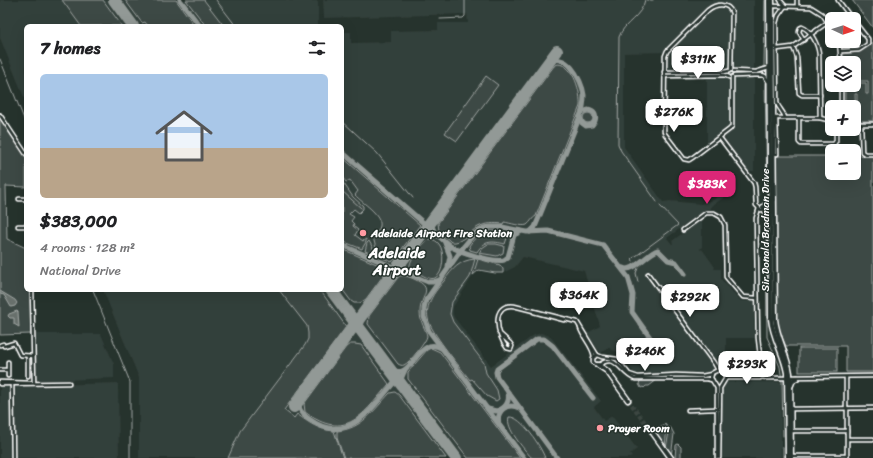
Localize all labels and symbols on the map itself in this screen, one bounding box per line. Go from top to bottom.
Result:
north arrow [825,12,861,48]
pin: $311K [670,46,726,80]
pin: $276K [646,99,702,133]
street label: Sir Donald Bradman Drive [756,168,775,292]
pin: $383K [679,171,735,205]
place label: Adelaide Airport Fire Station [370,224,512,243]
marker: Adelaide Airport Fire Station [358,228,368,238]
district label: Adelaide Airport [367,240,426,283]
pin: $364K [551,282,607,316]
pin: $292K [662,284,718,318]
pin: $246K [617,338,673,372]
pin: $293K [719,351,775,385]
place label: Prayer Room [608,419,670,438]
marker: Prayer Room [595,423,605,433]

